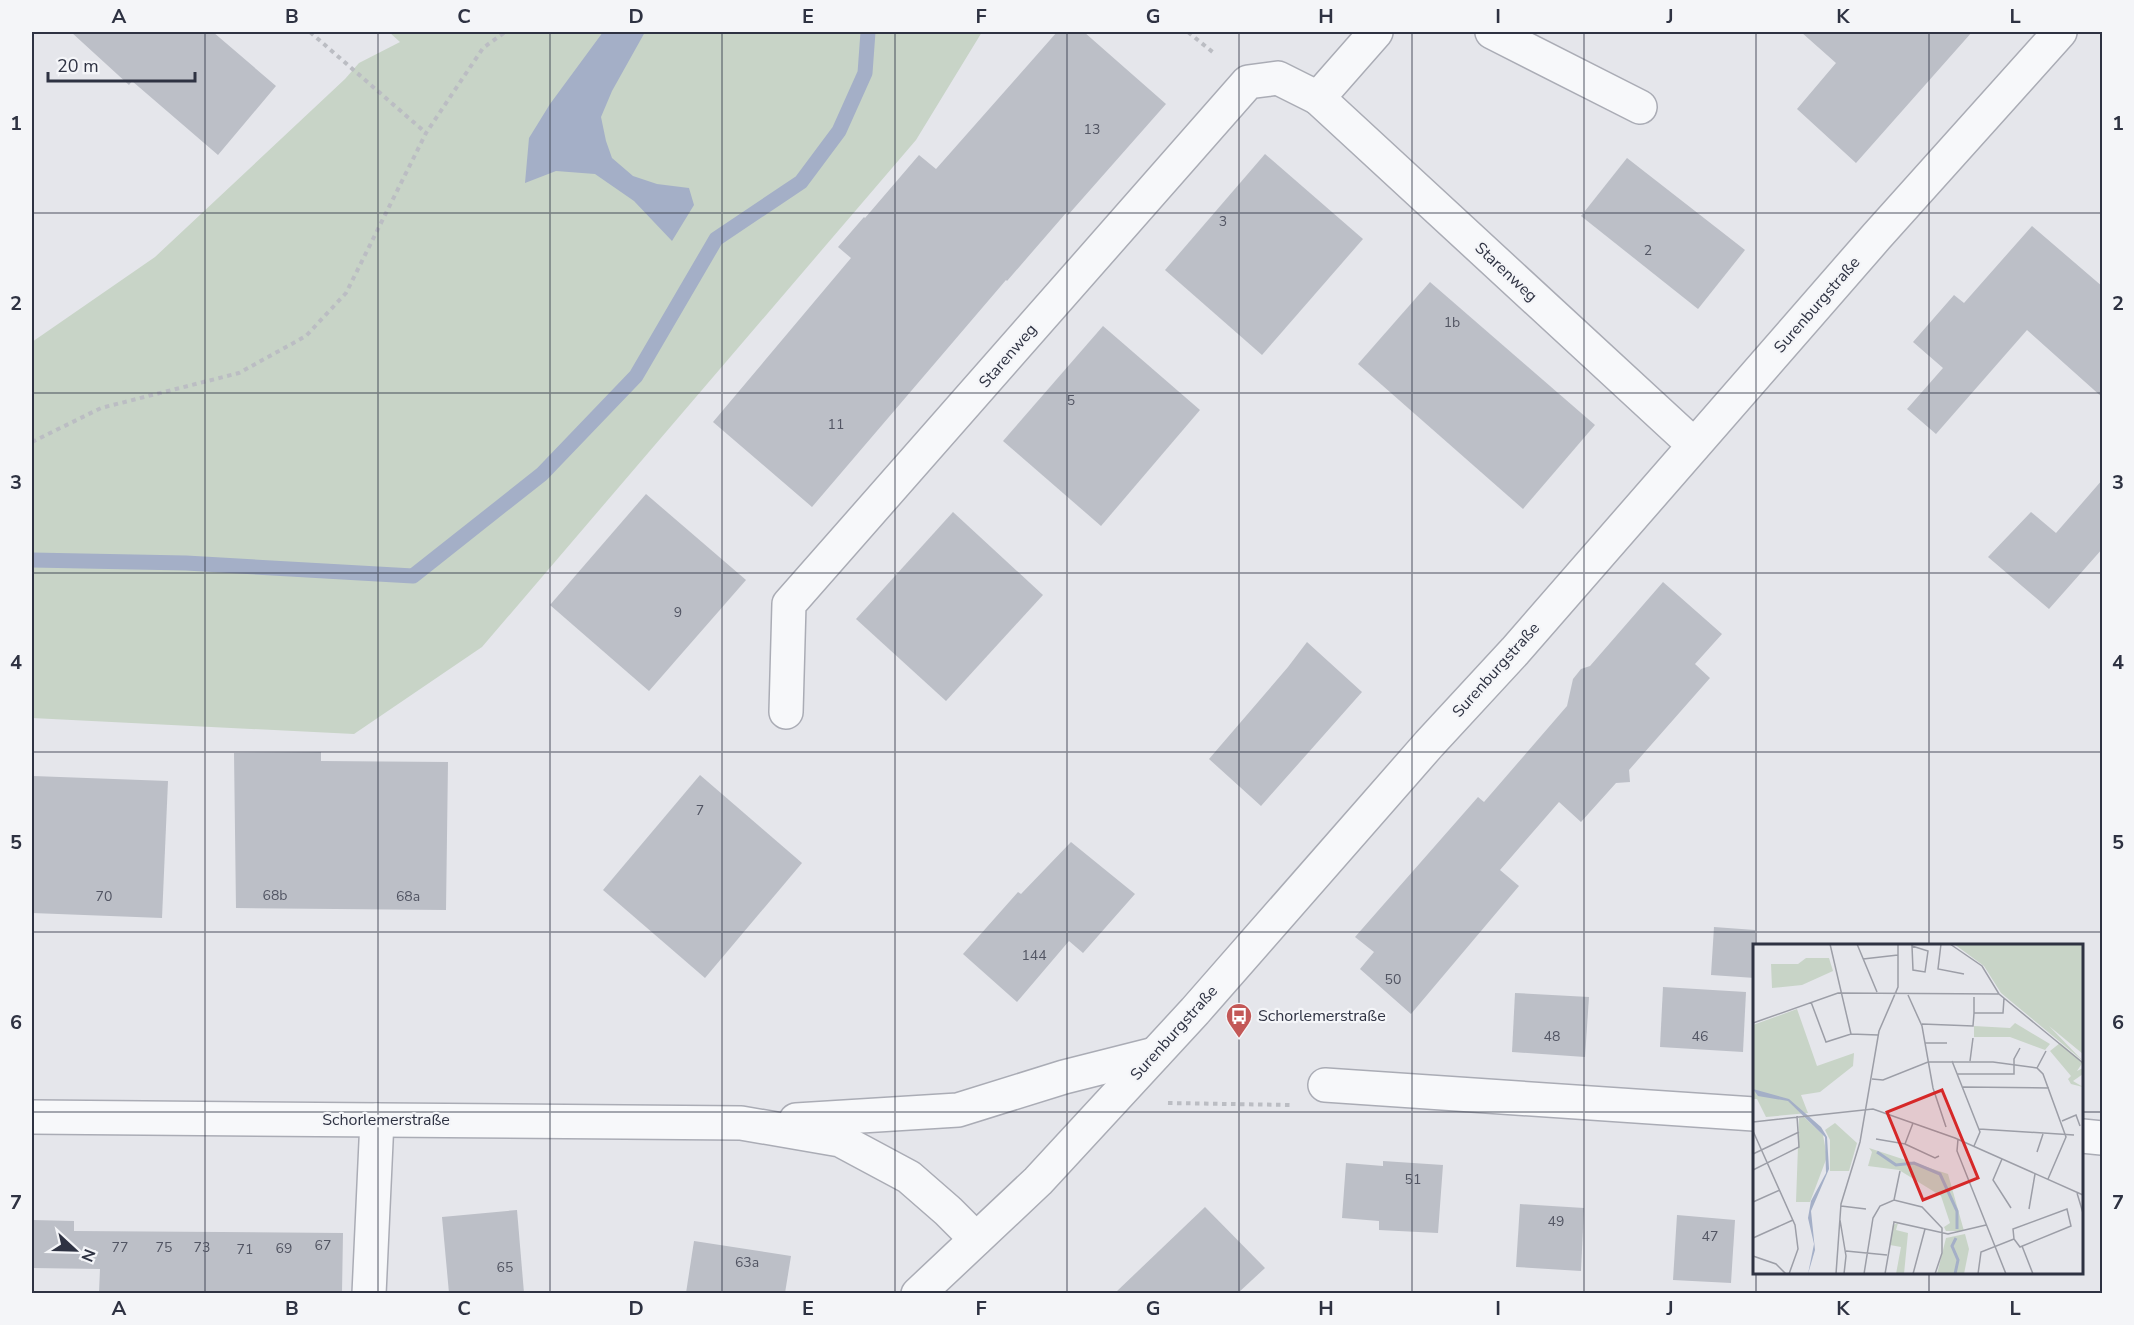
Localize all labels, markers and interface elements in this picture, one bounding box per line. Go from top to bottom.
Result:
text: A [112,3,127,30]
text: B [285,3,299,30]
text: C [457,3,471,30]
text: D [628,3,644,30]
text: E [802,3,814,30]
text: F [975,3,987,30]
text: G [1146,3,1160,30]
text: H [1318,3,1334,30]
text: I [1495,3,1501,30]
text: J [1665,3,1674,30]
text: K [1836,3,1850,30]
text: L [2009,3,2021,30]
scale bar [48,45,195,83]
text: 20 m [57,54,99,78]
text: 1 [10,110,22,137]
text: 1 [2112,110,2124,137]
house number: 13 [1084,120,1100,139]
house number: 3 [1219,212,1227,231]
street label: Starenweg [1470,237,1542,307]
house number: 2 [1644,241,1652,260]
street label: Surenburgstraße [1769,252,1865,358]
text: 2 [10,290,22,317]
text: 2 [2112,290,2124,317]
house number: 1b [1444,313,1460,332]
street label: Starenweg [974,319,1042,393]
house number: 5 [1067,391,1075,410]
house number: 11 [828,415,844,434]
text: 3 [10,469,22,496]
text: 3 [2112,469,2124,496]
house number: 9 [674,603,682,622]
street label: Surenburgstraße [1447,618,1545,722]
text: 4 [10,649,22,676]
text: 4 [2112,649,2124,676]
house number: 7 [696,801,704,820]
text: 5 [10,829,22,856]
text: 5 [2112,829,2124,856]
house number: 68b [263,886,287,905]
house number: 70 [96,887,112,906]
house number: 68a [396,887,420,906]
inset map [1753,944,2083,1274]
house number: 144 [1021,946,1047,965]
house number: 50 [1385,970,1401,989]
street label: Surenburgstraße [1125,981,1223,1085]
bus stop icon: Schorlemerstraße [1224,1001,1254,1039]
place label: Schorlemerstraße [1258,1005,1386,1027]
text: 6 [10,1009,22,1036]
text: 6 [2112,1009,2124,1036]
house number: 48 [1544,1027,1560,1046]
house number: 46 [1692,1027,1708,1046]
street label: Schorlemerstraße [322,1109,450,1131]
house number: 51 [1405,1170,1421,1189]
text: 7 [10,1189,22,1216]
text: 7 [2112,1189,2124,1216]
house number: 49 [1548,1212,1564,1231]
north arrow [45,1220,105,1280]
house number: 47 [1702,1227,1718,1246]
house number: 67 [315,1236,331,1255]
house number: 77 [112,1238,128,1257]
house number: 75 [156,1238,172,1257]
house number: 73 [194,1238,210,1257]
house number: 69 [276,1239,292,1258]
house number: 71 [237,1240,253,1259]
text: N [76,1246,100,1265]
house number: 63a [735,1253,759,1272]
house number: 65 [497,1258,513,1277]
text: A [112,1295,127,1322]
text: B [285,1295,299,1322]
text: C [457,1295,471,1322]
text: D [628,1295,644,1322]
text: E [802,1295,814,1322]
text: F [975,1295,987,1322]
text: G [1146,1295,1160,1322]
text: H [1318,1295,1334,1322]
text: I [1495,1295,1501,1322]
text: J [1665,1295,1674,1322]
text: K [1836,1295,1850,1322]
text: L [2009,1295,2021,1322]

